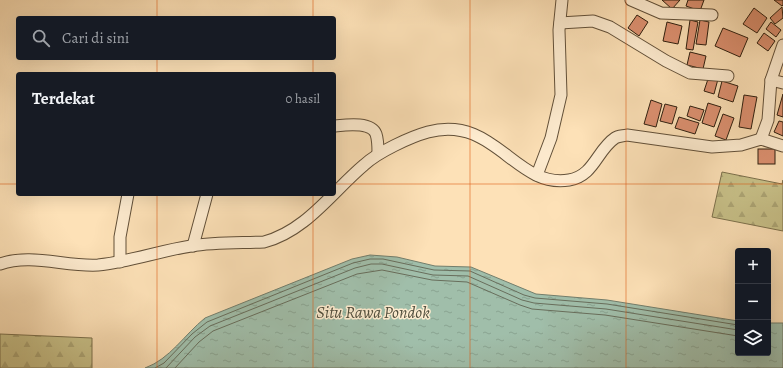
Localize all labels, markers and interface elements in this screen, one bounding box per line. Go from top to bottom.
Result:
search box [16,16,336,60]
icon: search [30,27,52,49]
text: Cari di sini [62,28,129,48]
text: Terdekat [32,87,95,110]
text: 0 hasil [285,90,320,107]
map controls [735,248,771,356]
button: + [735,248,771,284]
button: − [735,284,771,320]
water label: Situ Rawa Pondok [316,301,430,324]
button: layers [735,320,771,356]

